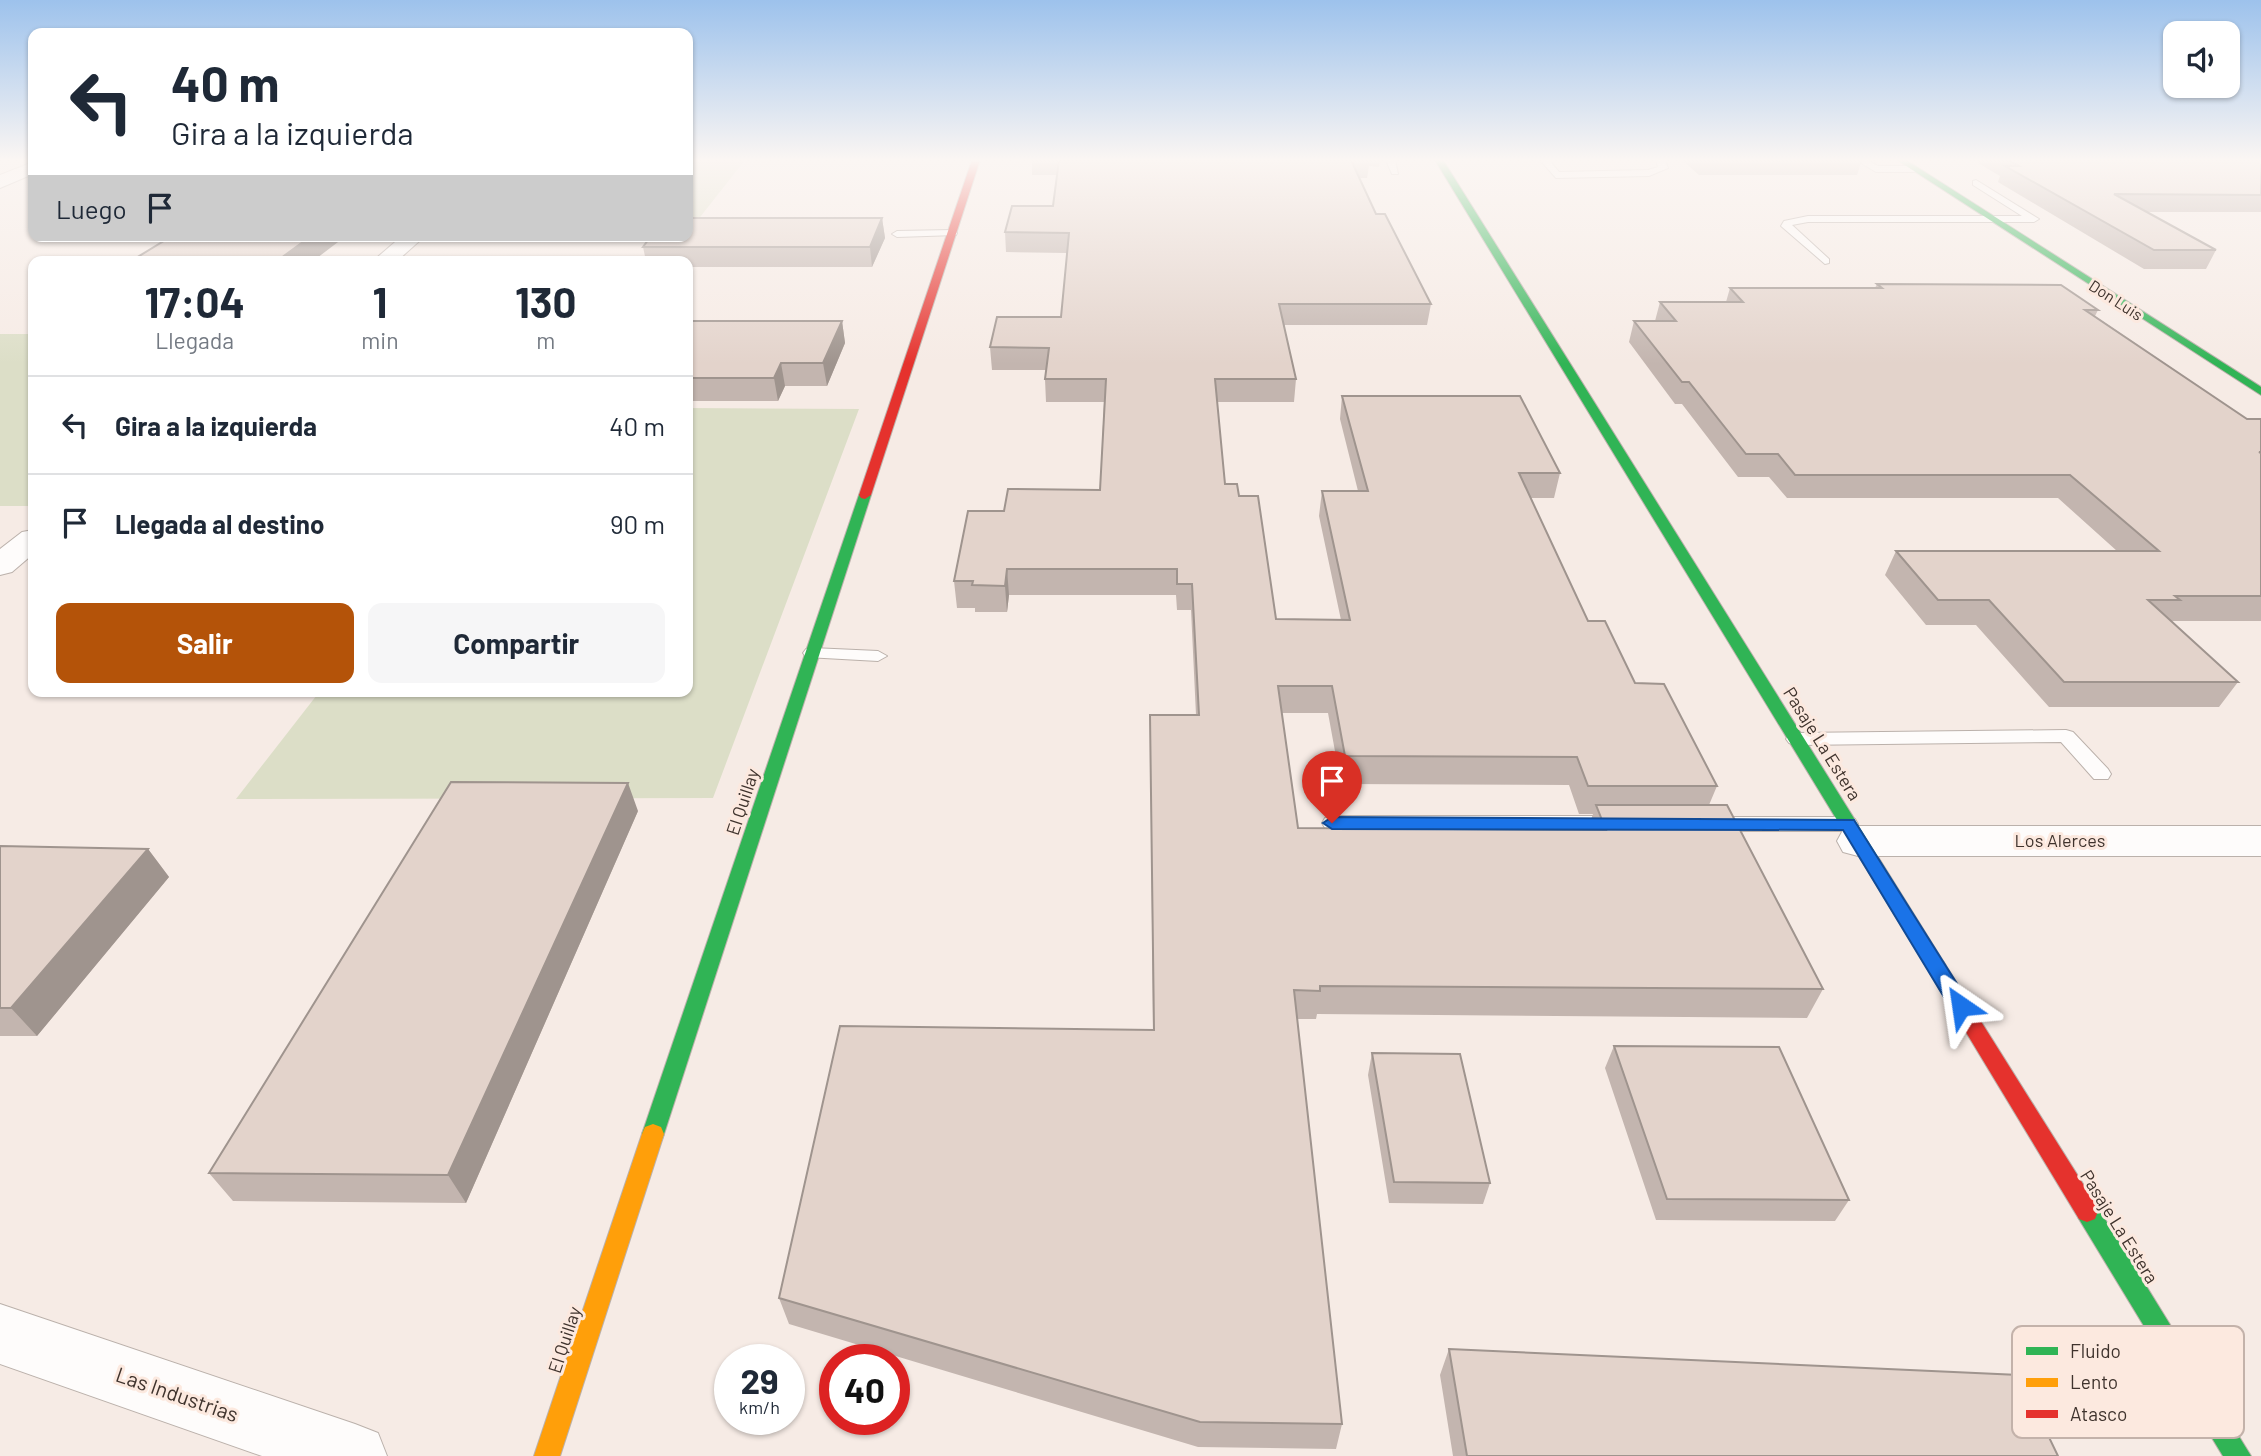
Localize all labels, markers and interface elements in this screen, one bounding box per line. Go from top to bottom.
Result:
map controls [2163,21,2240,98]
button: sound [2163,21,2240,98]
text: 40 m [171,53,279,112]
icon: left [56,56,147,147]
text: Gira a la izquierda [171,113,414,151]
icon: arrive [141,189,179,227]
text: Luego [56,193,127,224]
street label: Don Luis [2086,275,2147,324]
text: 17:04 [144,276,245,326]
text: 1 [372,276,387,326]
text: 130 [515,276,577,326]
text: Llegada [155,326,234,354]
text: min [361,326,399,354]
text: m [536,326,555,354]
icon: left [56,406,94,444]
text: Gira a la izquierda [115,410,317,441]
text: 40 m [609,410,665,441]
icon: arrive [56,504,94,542]
text: Llegada al destino [115,508,324,539]
text: 90 m [610,508,665,539]
button: Salir [56,603,354,683]
button: Compartir [368,603,665,683]
street label: Pasaje La Estera [1779,683,1866,804]
pin [1302,751,1362,823]
icon: arrive [1313,762,1351,800]
street label: El Quillay [721,766,763,838]
street label: Los Alerces [2015,829,2105,851]
position arrow [1924,969,1998,1043]
street label: Pasaje La Estera [2076,1166,2163,1287]
street label: El Quillay [543,1304,585,1376]
legend [2012,1326,2244,1438]
text: Fluido [2070,1339,2121,1362]
speed limit sign: 40 [819,1344,910,1435]
text: 29 [740,1359,779,1401]
street label: Las Industrias [113,1361,242,1426]
text: Lento [2070,1370,2118,1393]
text: km/h [739,1396,780,1418]
text: Atasco [2070,1402,2127,1425]

